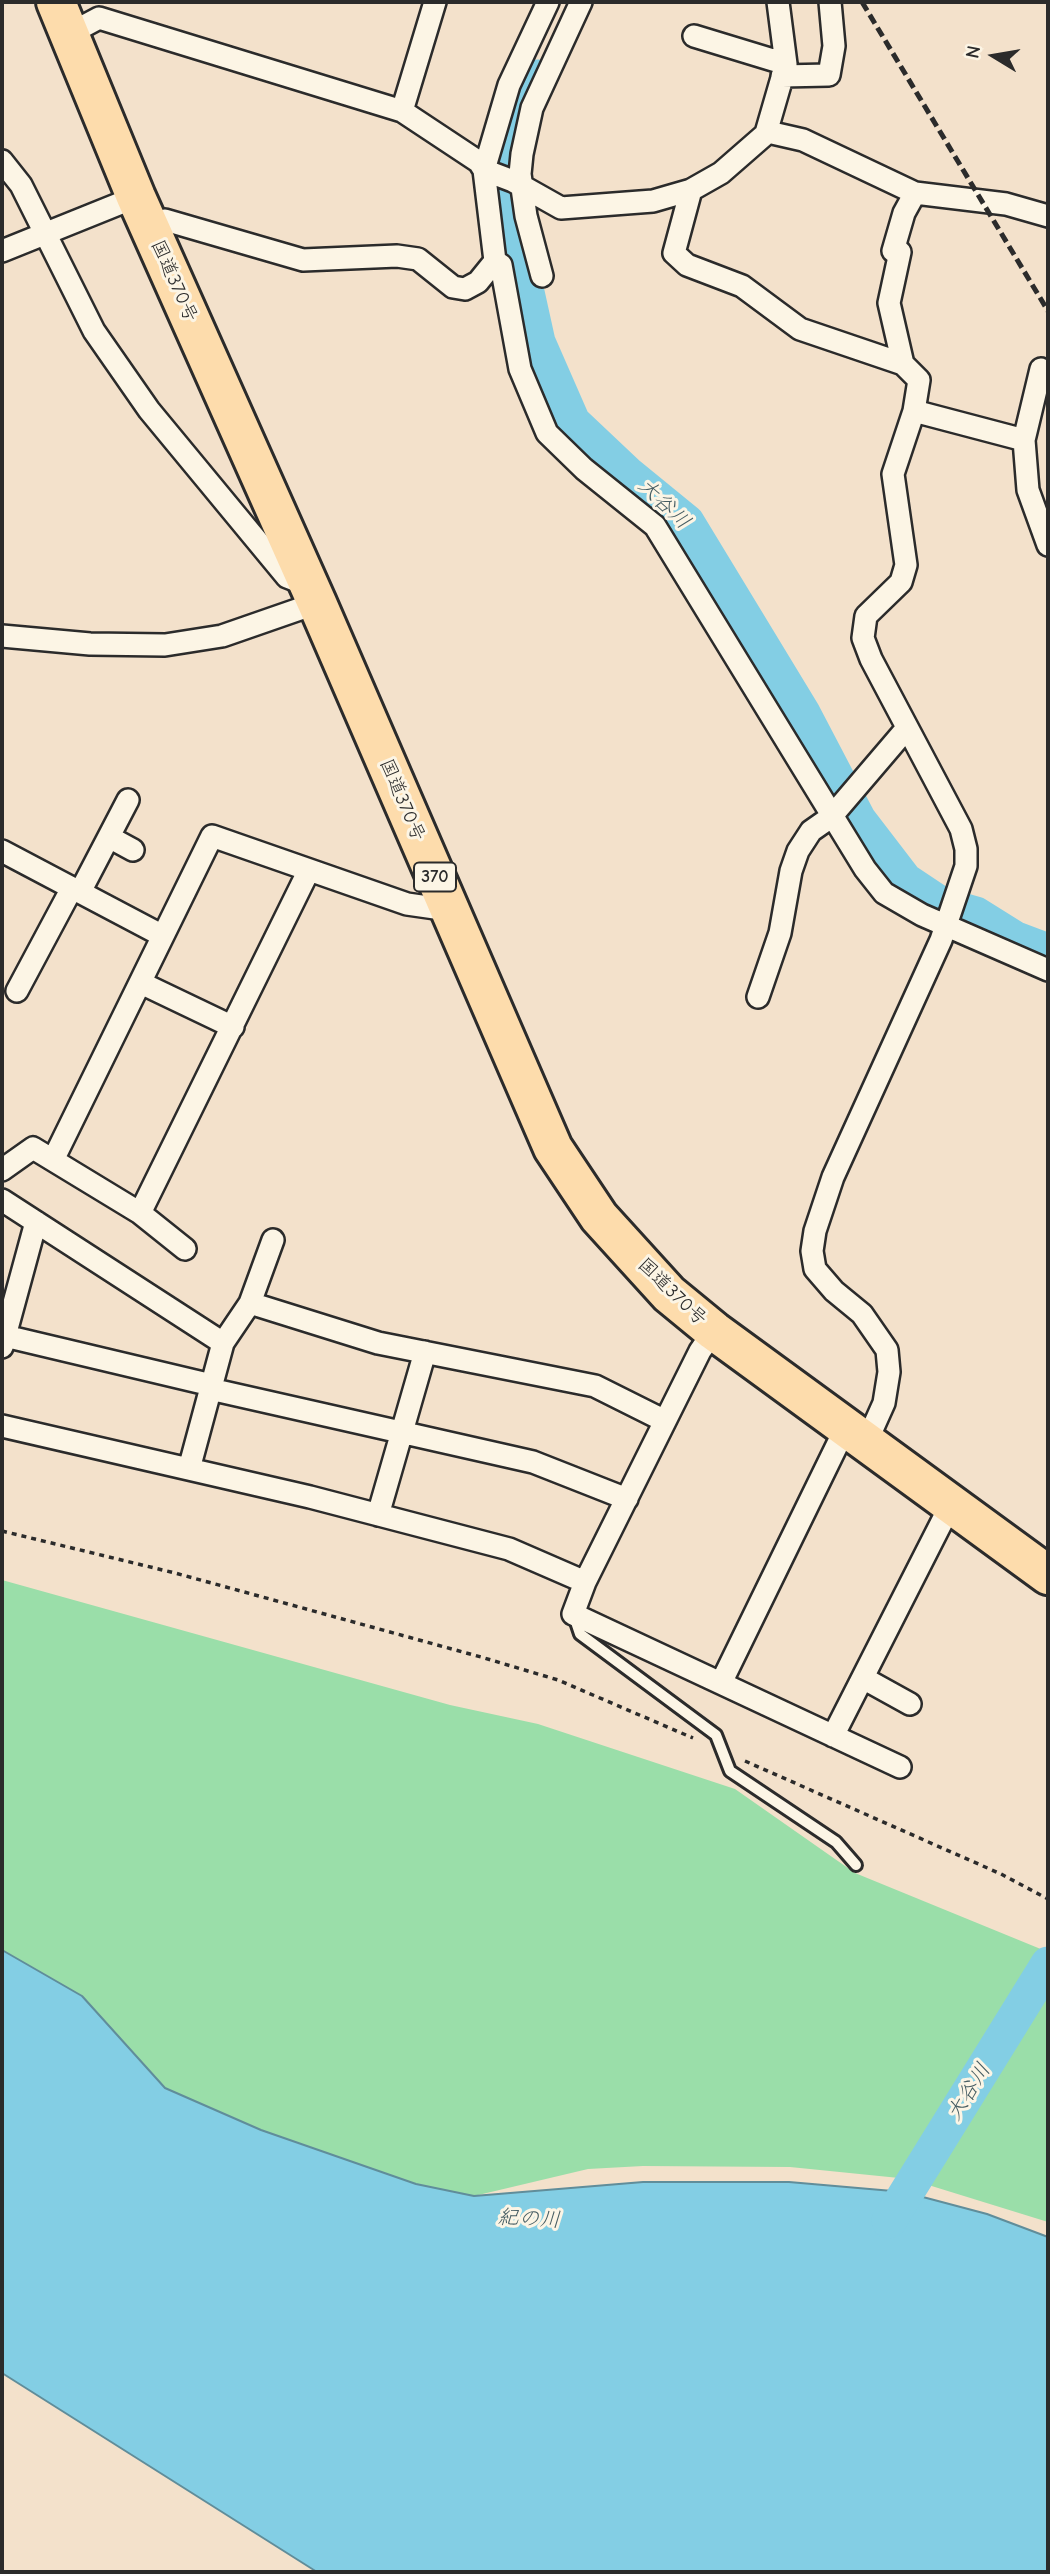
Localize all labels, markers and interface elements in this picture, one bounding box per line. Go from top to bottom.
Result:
north arrow [959,21,1029,91]
text: N [961,44,985,60]
street label: 国道370号 [146,237,202,325]
water label: 大谷川 [633,473,695,535]
street label: 国道370号 [374,755,430,845]
road number: 370 [414,862,456,892]
street label: 国道370号 [633,1254,711,1330]
water label: 大谷川 [942,2059,996,2125]
water label: 紀の川 [497,2205,561,2233]

